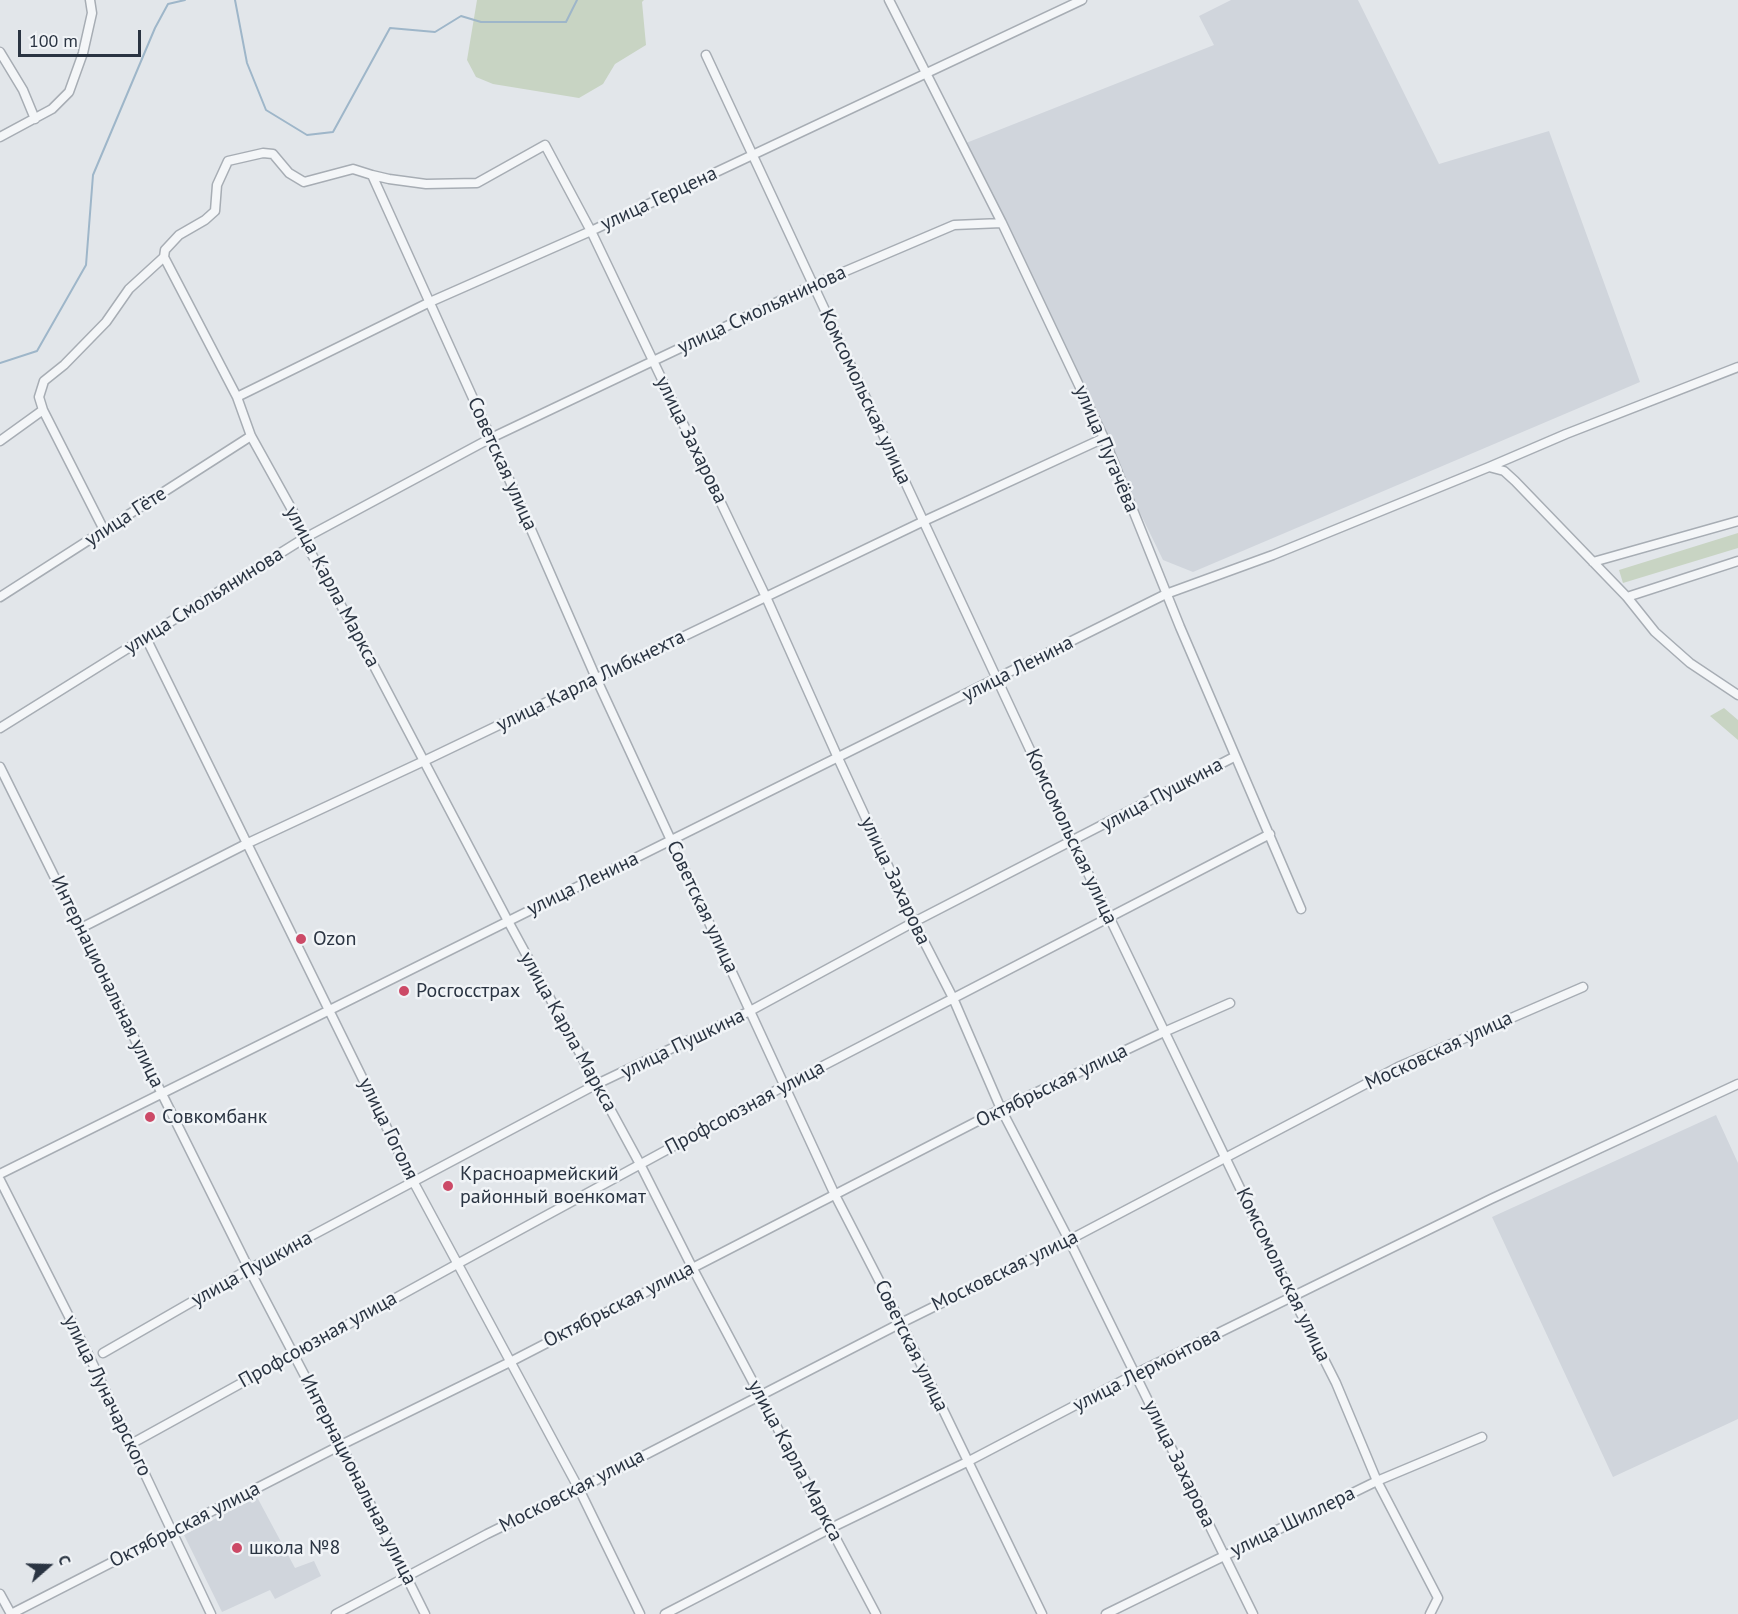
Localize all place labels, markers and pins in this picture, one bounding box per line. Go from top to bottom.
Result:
place label: Ozon [313,927,356,951]
marker: Ozon [294,932,308,946]
place label: Росгосстрах [416,979,520,1003]
marker: Росгосстрах [397,984,411,998]
place label: Совкомбанк [162,1105,267,1129]
marker: Совкомбанк [143,1110,157,1124]
place label: Красноармейский районный военкомат [460,1162,646,1209]
marker: Красноармейский районный военкомат [441,1179,455,1193]
place label: школа №8 [249,1536,340,1560]
marker: школа №8 [230,1541,244,1555]

